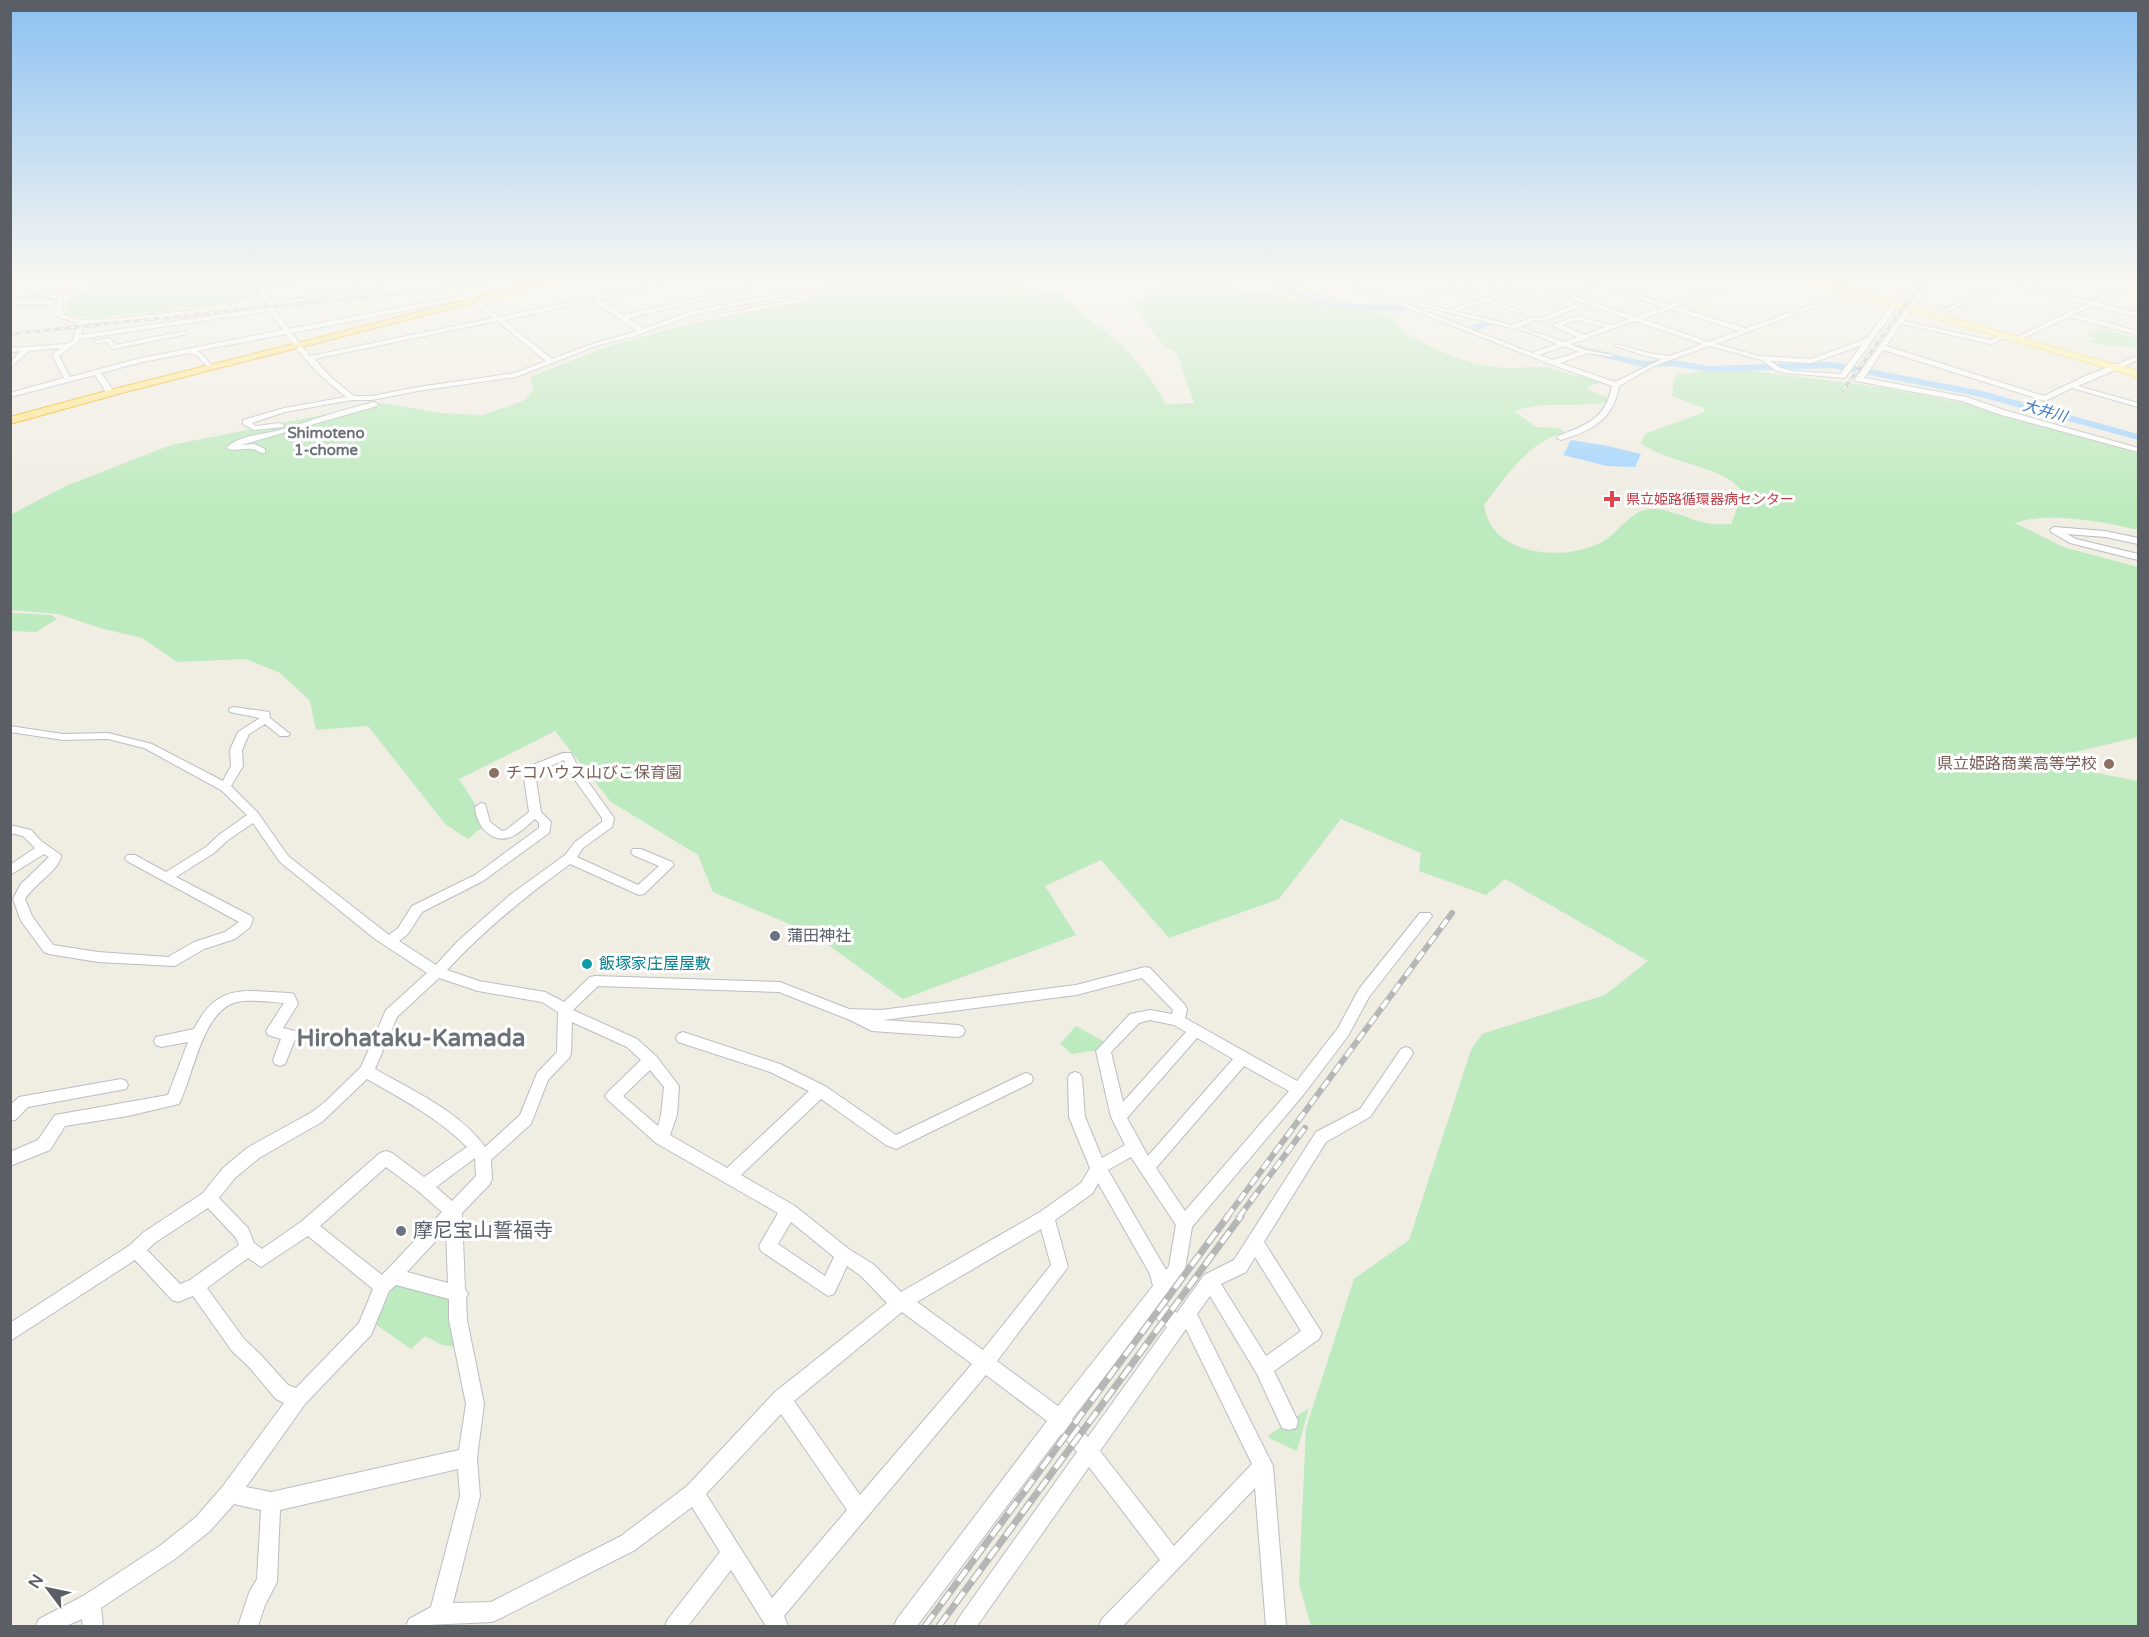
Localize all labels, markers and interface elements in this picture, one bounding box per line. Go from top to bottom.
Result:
water label: 大井川 [2021,396,2071,426]
district label: Shimoteno 1-chome [287,424,365,459]
marker: 県立姫路循環器病センター [1603,490,1621,508]
place label: 県立姫路循環器病センター [1626,491,1794,508]
place label: 県立姫路商業高等学校 [1937,754,2097,774]
marker: 県立姫路商業高等学校 [2102,757,2116,771]
place label: チコハウス山びこ保育園 [506,763,682,783]
marker: チコハウス山びこ保育園 [487,766,501,780]
place label: 蒲田神社 [787,926,851,946]
marker: 蒲田神社 [768,929,782,943]
place label: 飯塚家庄屋屋敷 [599,954,711,974]
marker: 飯塚家庄屋屋敷 [580,957,594,971]
district label: Hirohataku-Kamada [297,1024,525,1053]
place label: 摩尼宝山誓福寺 [413,1219,553,1243]
marker: 摩尼宝山誓福寺 [394,1224,408,1238]
north arrow [18,1559,78,1619]
text: N [24,1571,48,1592]

